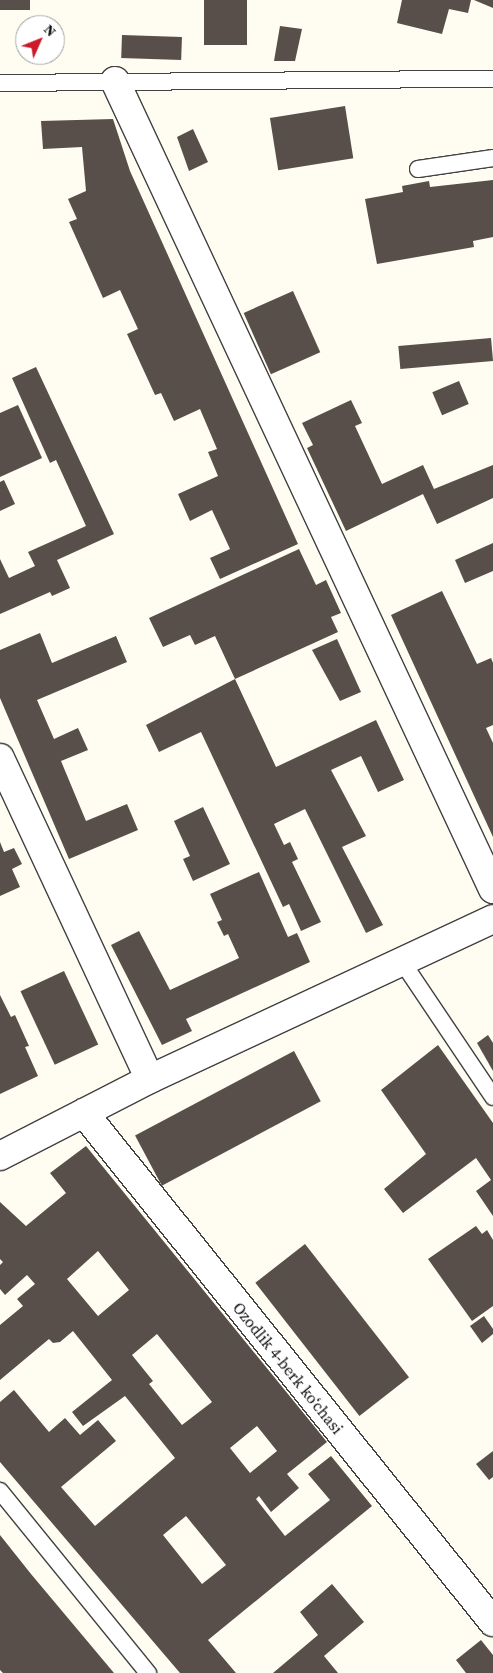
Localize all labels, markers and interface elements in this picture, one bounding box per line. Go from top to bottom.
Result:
north arrow [15,15,65,65]
text: N [39,20,61,41]
street label: Ozodlik 4-berk koʻchasi [229,1298,347,1438]

